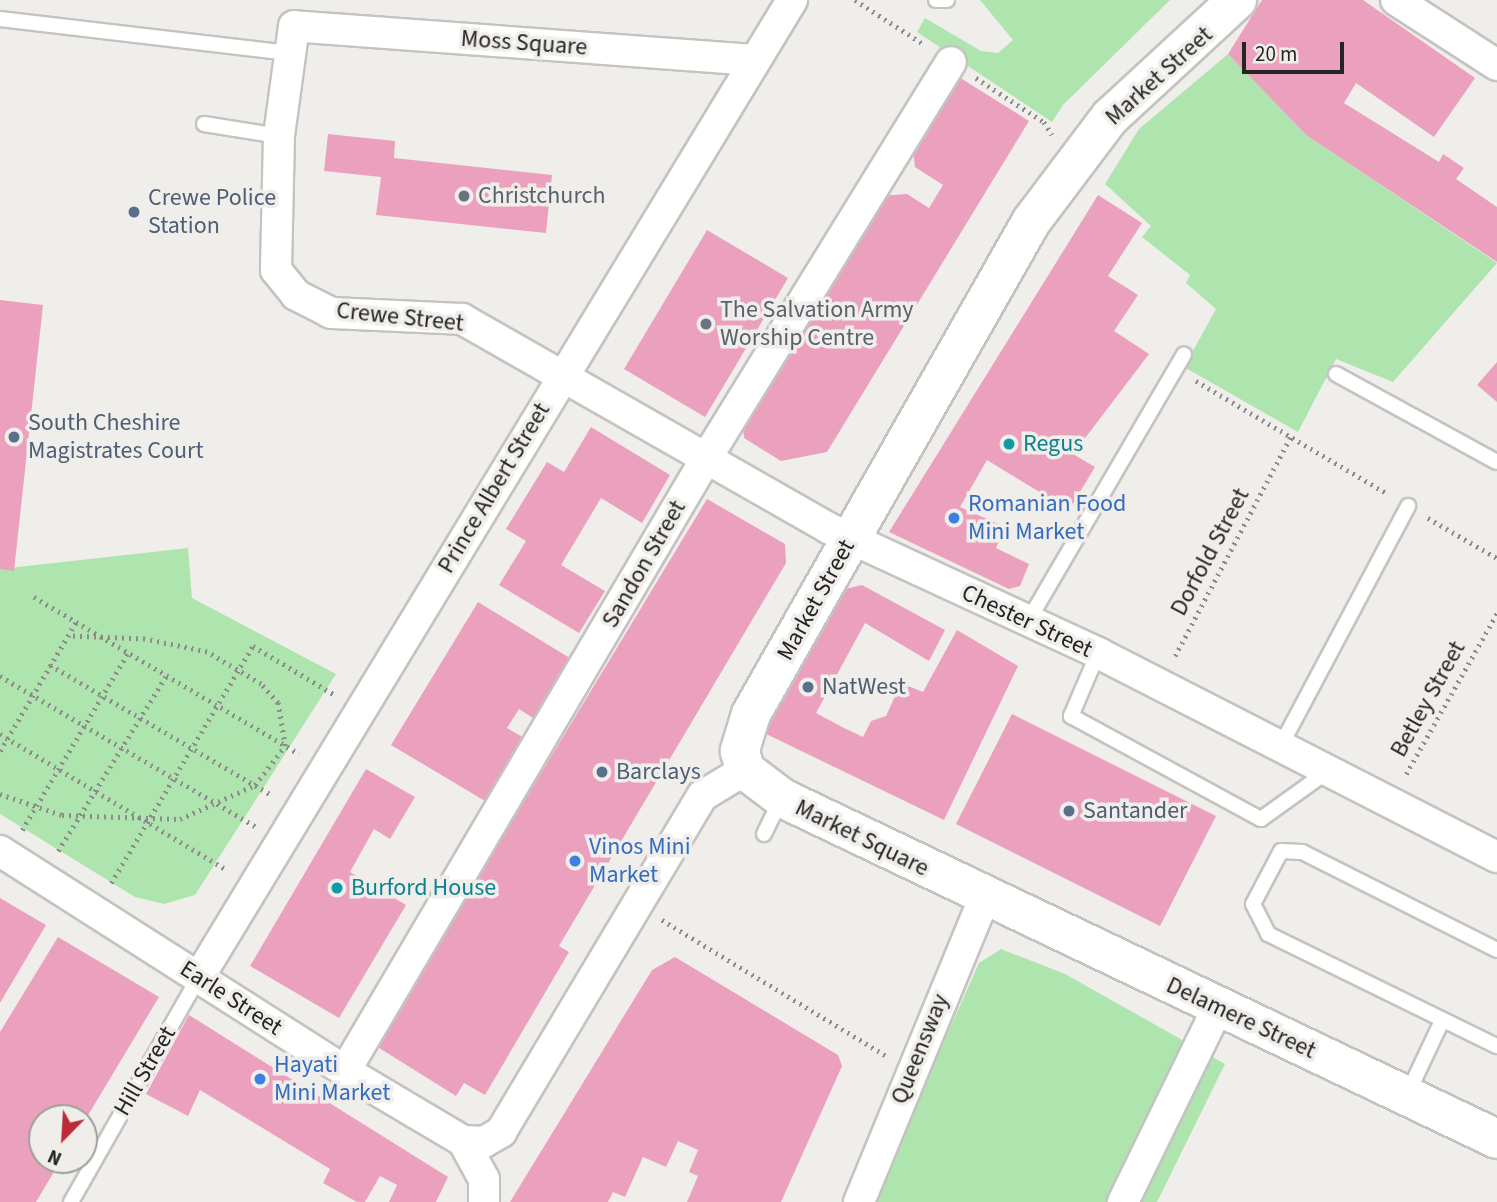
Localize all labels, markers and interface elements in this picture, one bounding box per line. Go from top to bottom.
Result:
street label: Market Street [1100,20,1218,132]
street label: Moss Square [460,24,588,62]
scale bar [1245,28,1346,72]
text: 20 m [1255,39,1297,69]
place label: Christchurch [478,182,605,210]
place label: Crewe Police Station [148,184,276,240]
marker: Christchurch [456,188,472,204]
marker: Crewe Police Station [126,204,142,220]
street label: Crewe Street [335,296,465,338]
place label: The Salvation Army Worship Centre [720,296,914,352]
marker: The Salvation Army Worship Centre [698,316,714,332]
street label: Prince Albert Street [432,398,556,578]
place label: South Cheshire Magistrates Court [28,409,204,465]
marker: South Cheshire Magistrates Court [6,429,22,445]
place label: Regus [1023,430,1083,458]
marker: Regus [1001,436,1017,452]
street label: Dorfold Street [1164,483,1256,621]
place label: Romanian Food Mini Market [968,490,1126,546]
street label: Sandon Street [596,495,692,633]
marker: Romanian Food Mini Market [946,510,962,526]
street label: Market Street [771,534,861,666]
street label: Chester Street [957,578,1097,664]
street label: Betley Street [1384,636,1472,762]
place label: NatWest [822,673,906,701]
marker: NatWest [800,679,816,695]
place label: Barclays [616,758,701,786]
marker: Barclays [594,764,610,780]
street label: Market Square [790,793,934,883]
place label: Santander [1083,797,1187,825]
marker: Santander [1061,803,1077,819]
place label: Vinos Mini Market [589,833,691,889]
marker: Vinos Mini Market [567,853,583,869]
place label: Burford House [351,874,496,902]
marker: Burford House [329,880,345,896]
street label: Earle Street [175,954,287,1042]
street label: Delamere Street [1162,971,1320,1065]
street label: Queensway [885,990,955,1108]
street label: Hill Street [108,1021,182,1121]
place label: Hayati Mini Market [274,1051,390,1107]
marker: Hayati Mini Market [252,1071,268,1087]
north arrow [28,1104,98,1174]
text: N [44,1142,66,1172]

